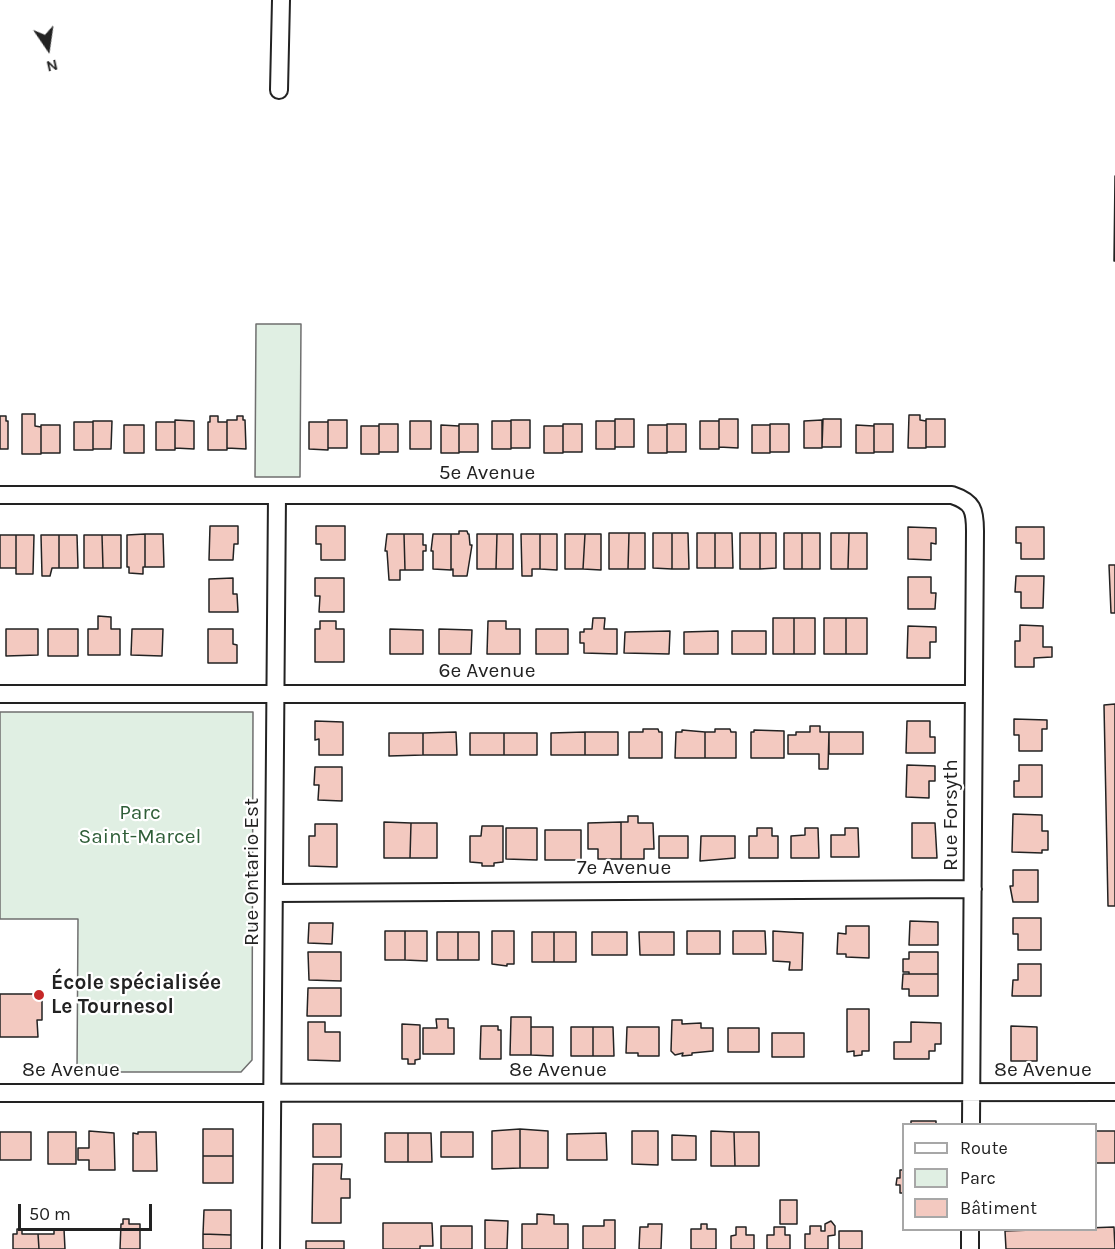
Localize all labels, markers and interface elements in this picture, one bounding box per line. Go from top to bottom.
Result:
north arrow [18,18,78,78]
text: N [44,55,60,77]
street label: 5e Avenue [439,460,535,486]
street label: 6e Avenue [439,658,535,684]
street label: Rue Forsyth [938,759,964,871]
street label: Rue Ontario Est [239,798,265,946]
park label: Parc Saint-Marcel [79,800,201,850]
street label: 7e Avenue [577,855,671,881]
place label: École spécialisée Le Tournesol [51,970,221,1020]
marker: École spécialisée Le Tournesol [32,988,46,1002]
street label: 8e Avenue [22,1057,120,1083]
street label: 8e Avenue [509,1057,607,1083]
street label: 8e Avenue [994,1057,1092,1083]
legend [902,1123,1097,1231]
text: Route [960,1137,1008,1159]
text: Parc [960,1167,996,1189]
scale bar [21,1192,154,1230]
text: Bâtiment [960,1197,1037,1219]
text: 50 m [29,1203,71,1225]

